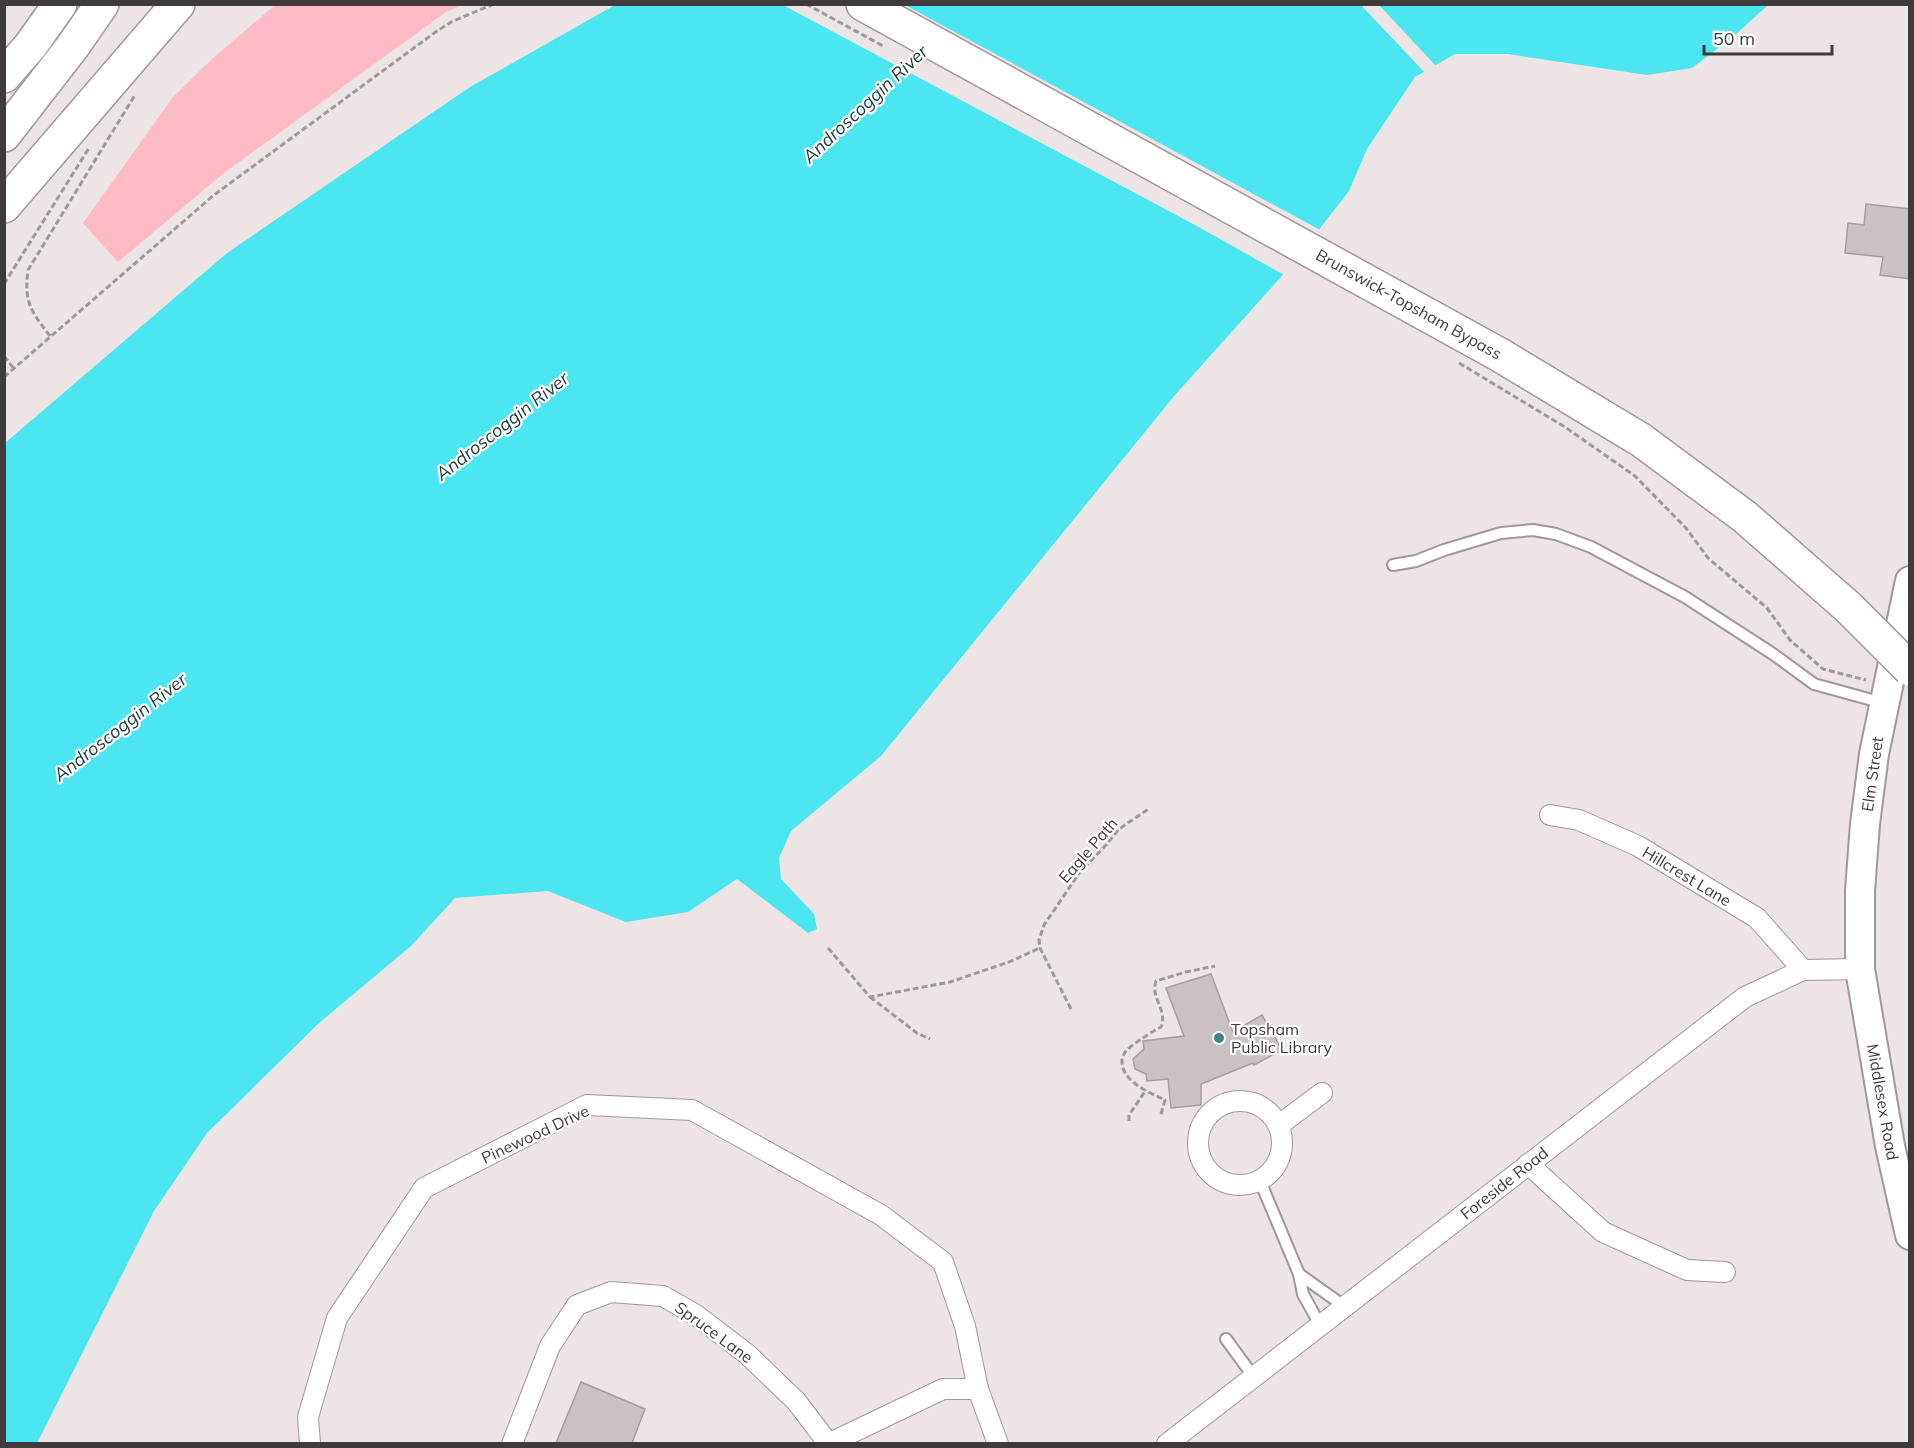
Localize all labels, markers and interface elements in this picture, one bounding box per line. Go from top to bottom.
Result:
scale bar [1704,18,1832,56]
text: 50 m [1713,27,1755,50]
water label: Androscoggin River [797,39,933,169]
street label: Brunswick-Topsham Bypass [1313,245,1505,364]
water label: Androscoggin River [430,366,574,486]
water label: Androscoggin River [48,667,192,787]
street label: Elm Street [1857,735,1887,813]
street label: Eagle Path [1054,813,1122,887]
street label: Hillcrest Lane [1639,842,1735,910]
place label: Topsham Public Library [1231,1019,1333,1057]
marker: Topsham Public Library [1212,1031,1226,1045]
street label: Middlesex Road [1863,1042,1903,1162]
street label: Pinewood Drive [478,1100,592,1168]
street label: Foreside Road [1456,1143,1552,1223]
street label: Spruce Lane [671,1297,757,1367]

